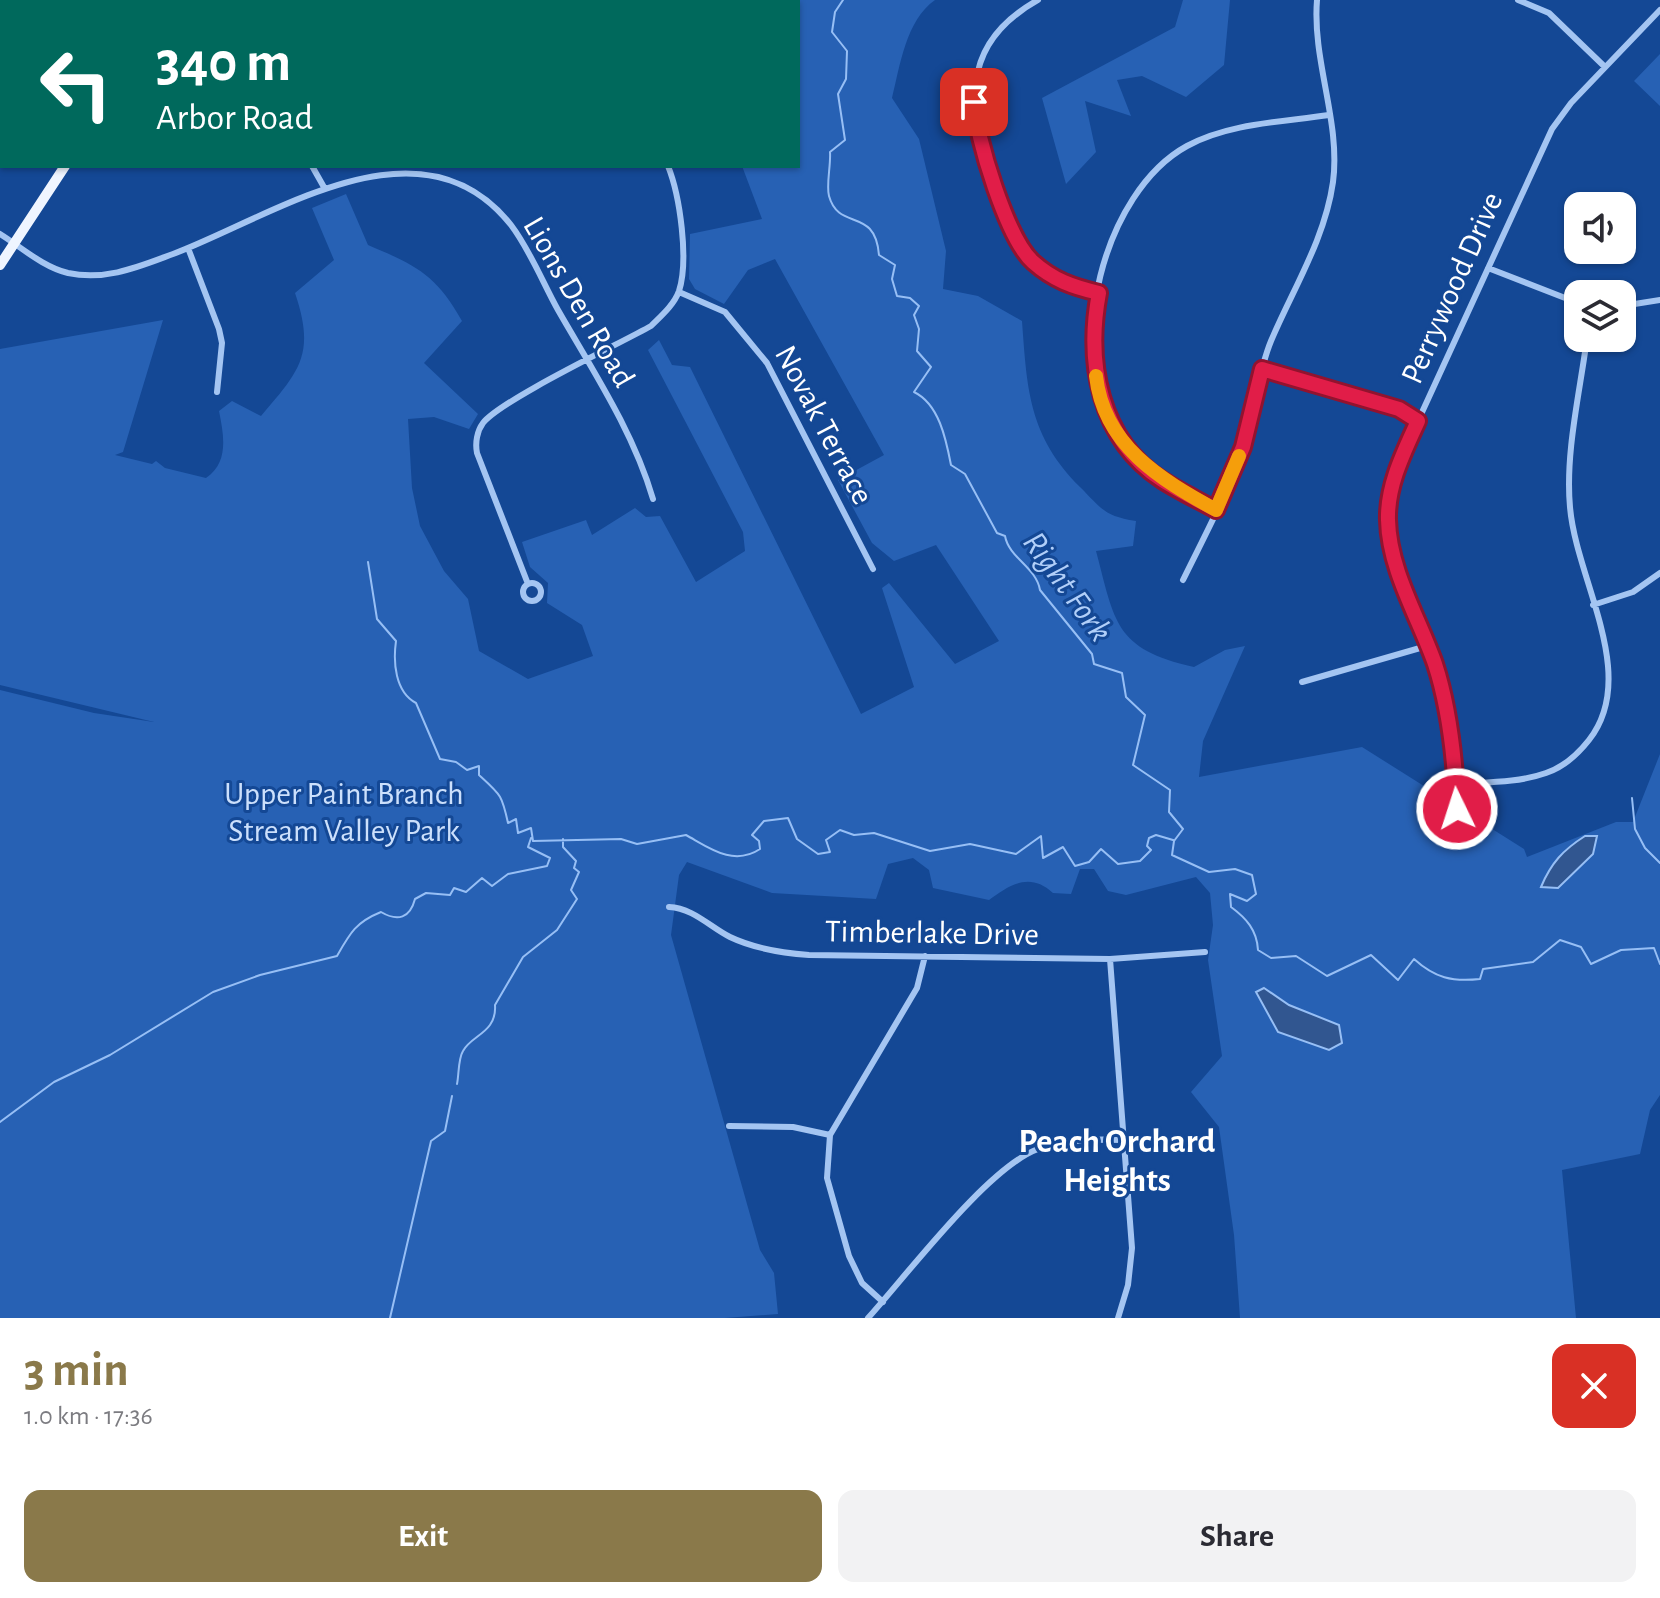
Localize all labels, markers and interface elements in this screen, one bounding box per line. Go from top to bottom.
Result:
icon: left [24,32,128,136]
text: 340 m [156,35,291,91]
pin [940,68,1008,136]
icon: arrive [952,80,996,124]
text: Arbor Road [156,100,313,136]
street label: Perrywood Drive [1396,188,1508,388]
map controls [1564,192,1636,352]
button: sound [1564,192,1636,264]
street label: Lions Den Road [517,211,641,393]
button: layers [1564,280,1636,352]
street label: Novak Terrace [769,340,879,510]
water label: Right Fork [1016,526,1118,648]
position arrow [1415,767,1499,851]
park label: Upper Paint Branch Stream Valley Park [224,778,464,847]
street label: Timberlake Drive [825,915,1039,951]
district label: Peach Orchard Heights [1019,1125,1216,1198]
button: close [1552,1344,1636,1428]
text: 3 min [24,1347,129,1395]
text: 1.0 km · 17:36 [24,1403,153,1429]
button: Exit [24,1490,822,1582]
button: Share [838,1490,1636,1582]

